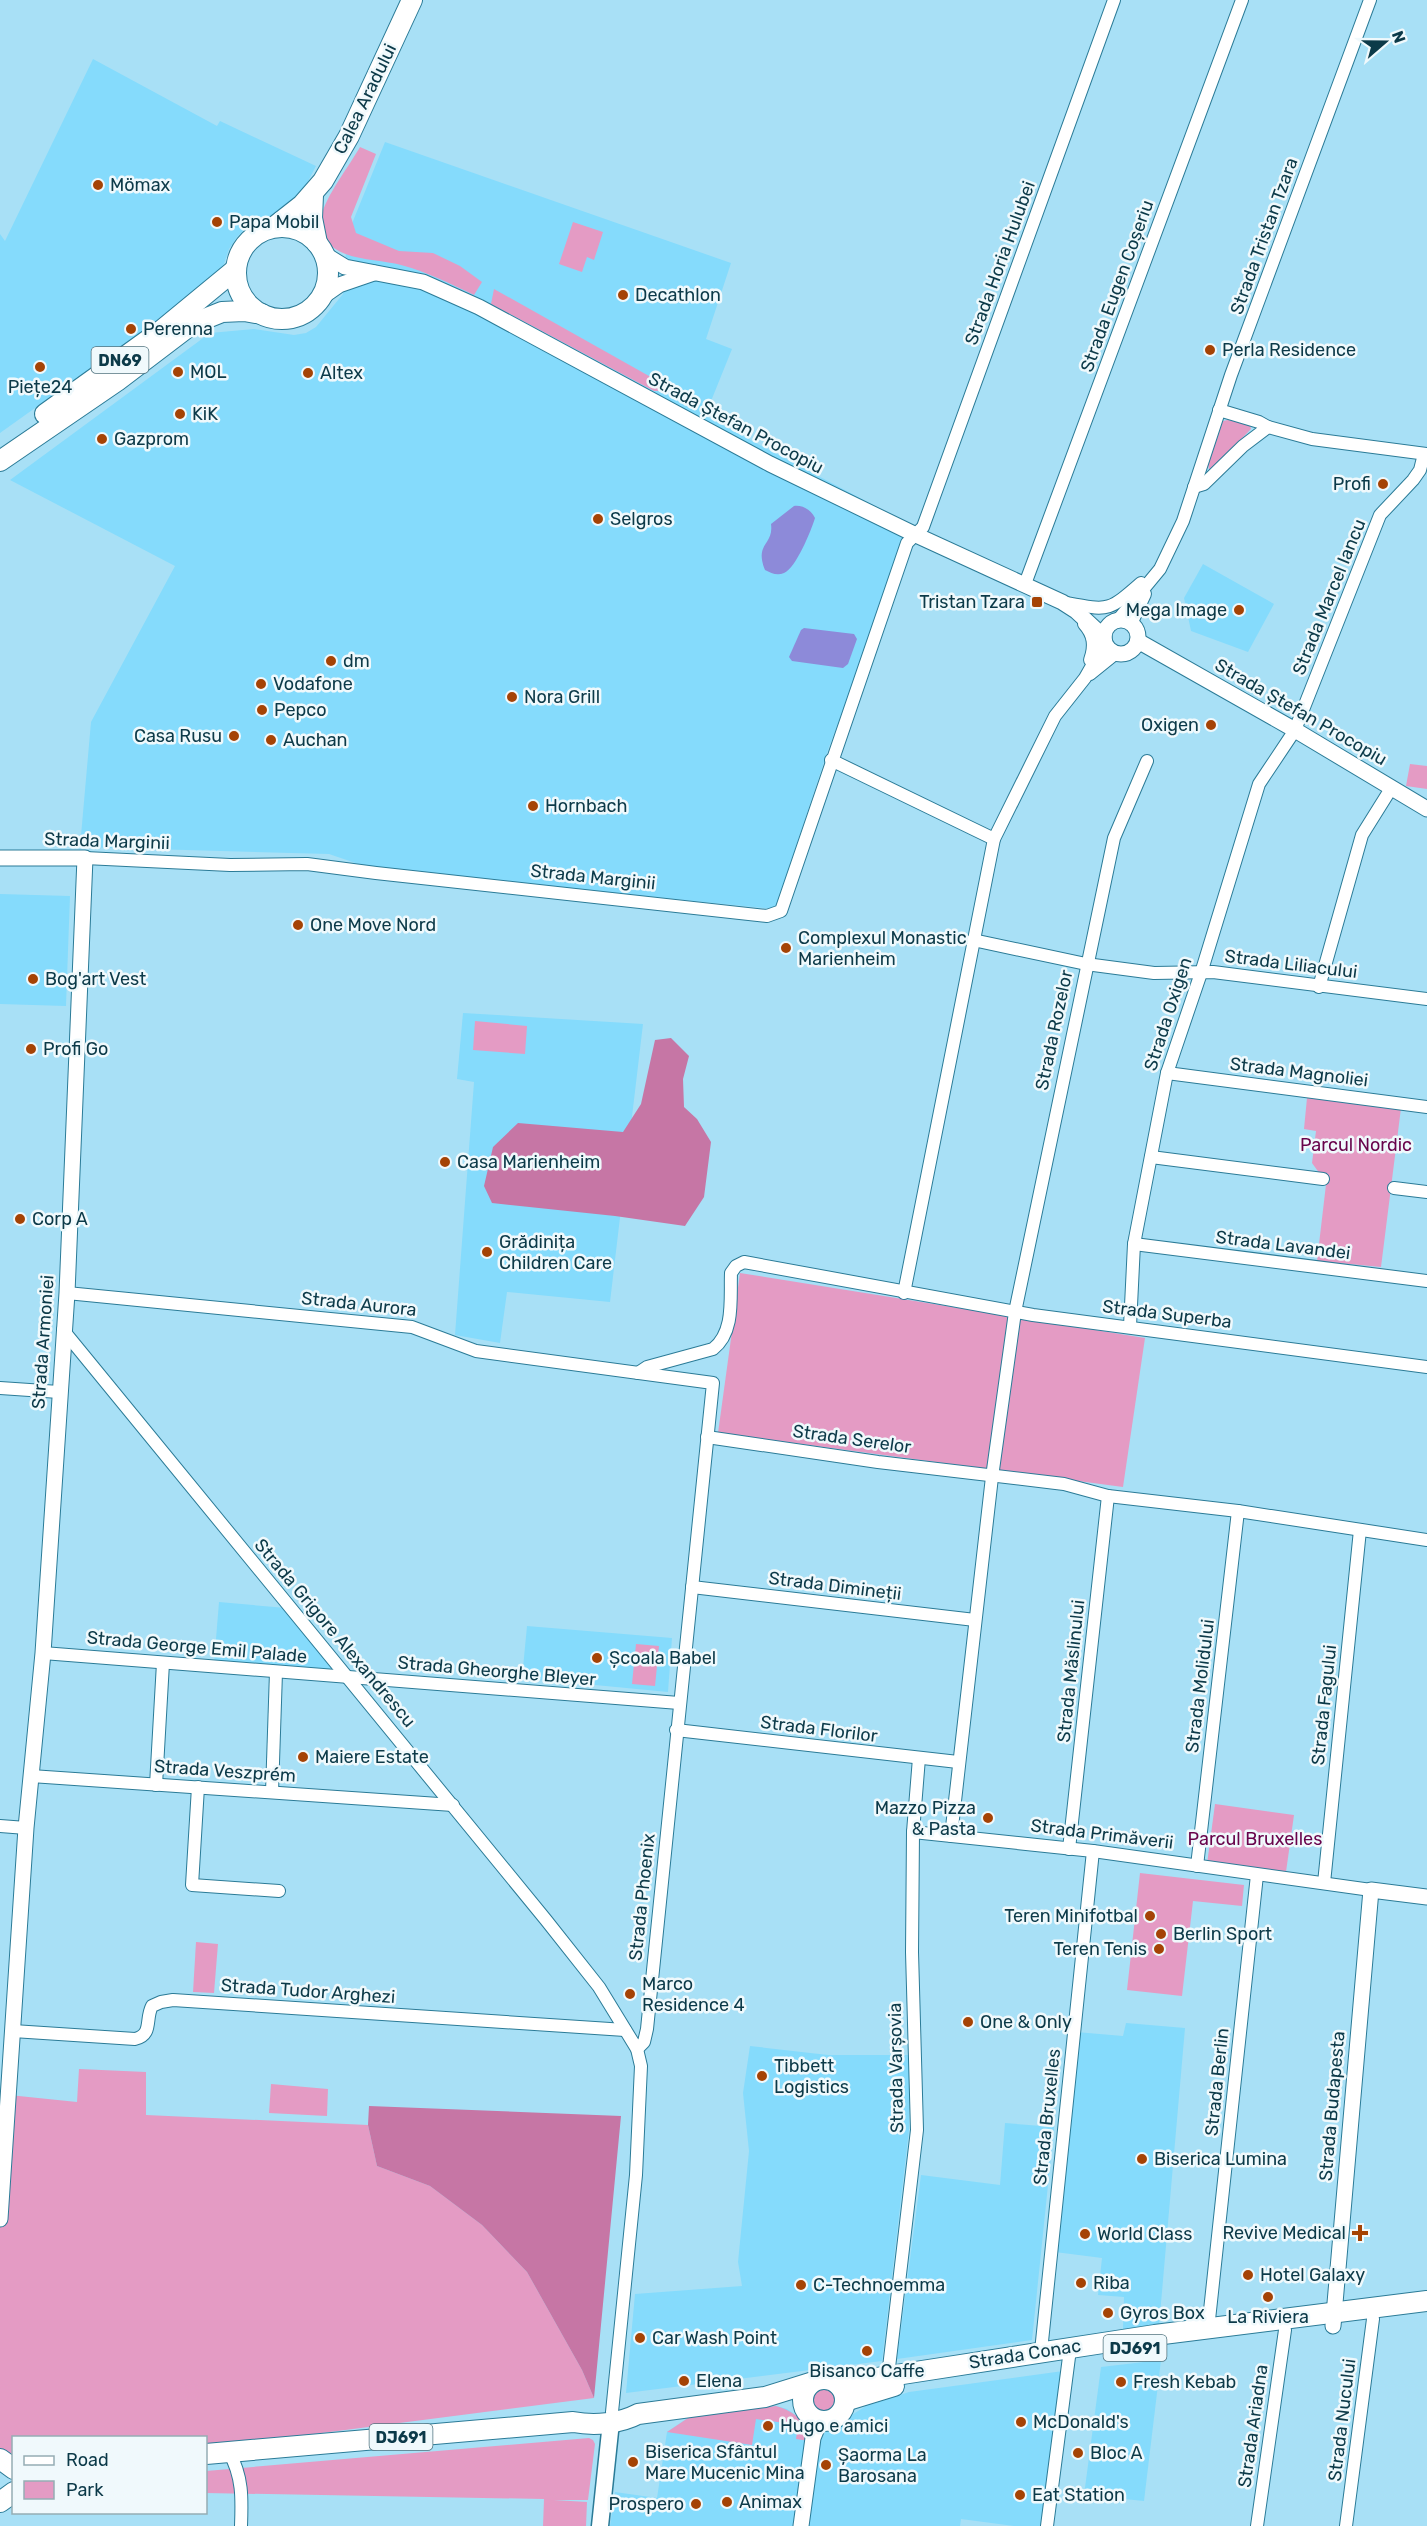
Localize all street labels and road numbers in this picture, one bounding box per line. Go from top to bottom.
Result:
street label: Calea Aradului [329,40,401,158]
street label: Strada Tristan Tzara [1225,155,1303,317]
street label: Strada Horia Hulubei [960,178,1040,348]
street label: Strada Eugen Coșeriu [1076,197,1158,375]
road number: DN69 [92,347,148,373]
street label: Strada Ștefan Procopiu [645,368,827,478]
street label: Strada Marcel Iancu [1288,516,1370,678]
street label: Strada Ștefan Procopiu [1211,654,1391,770]
street label: Strada Marginii [44,828,170,854]
street label: Strada Marginii [529,859,657,895]
street label: Strada Liliacului [1223,945,1359,983]
street label: Strada Oxigen [1139,955,1197,1073]
street label: Strada Rozelor [1031,968,1078,1092]
street label: Strada Magnoliei [1229,1053,1369,1091]
street label: Strada Lavandei [1214,1226,1352,1264]
street label: Strada Armoniei [27,1274,59,1410]
street label: Strada Aurora [300,1287,418,1321]
street label: Strada Superba [1101,1295,1233,1333]
street label: Strada Serelor [791,1420,913,1458]
street label: Strada Grigore Alexandrescu [250,1534,420,1732]
street label: Strada Dimineții [767,1567,903,1605]
street label: Strada Măslinului [1053,1599,1089,1743]
street label: Strada Molidului [1181,1618,1219,1754]
street label: Strada George Emil Palade [86,1626,308,1668]
street label: Strada Fagului [1307,1644,1341,1766]
street label: Strada Gheorghe Bleyer [397,1651,597,1691]
street label: Strada Florilor [759,1711,879,1747]
street label: Strada Veszprém [153,1755,297,1787]
street label: Strada Primăverii [1029,1814,1175,1854]
street label: Strada Phoenix [624,1832,660,1962]
street label: Strada Tudor Arghezi [220,1974,396,2008]
street label: Strada Varșovia [884,2003,908,2133]
street label: Strada Berlin [1200,2027,1234,2137]
street label: Strada Budapesta [1314,2030,1350,2182]
street label: Strada Bruxelles [1029,2048,1065,2186]
street label: Strada Conac [967,2334,1083,2374]
road number: DJ691 [1104,2335,1166,2361]
street label: Strada Nucului [1324,2357,1360,2483]
street label: Strada Ariadna [1233,2363,1273,2489]
road number: DJ691 [370,2424,432,2450]

